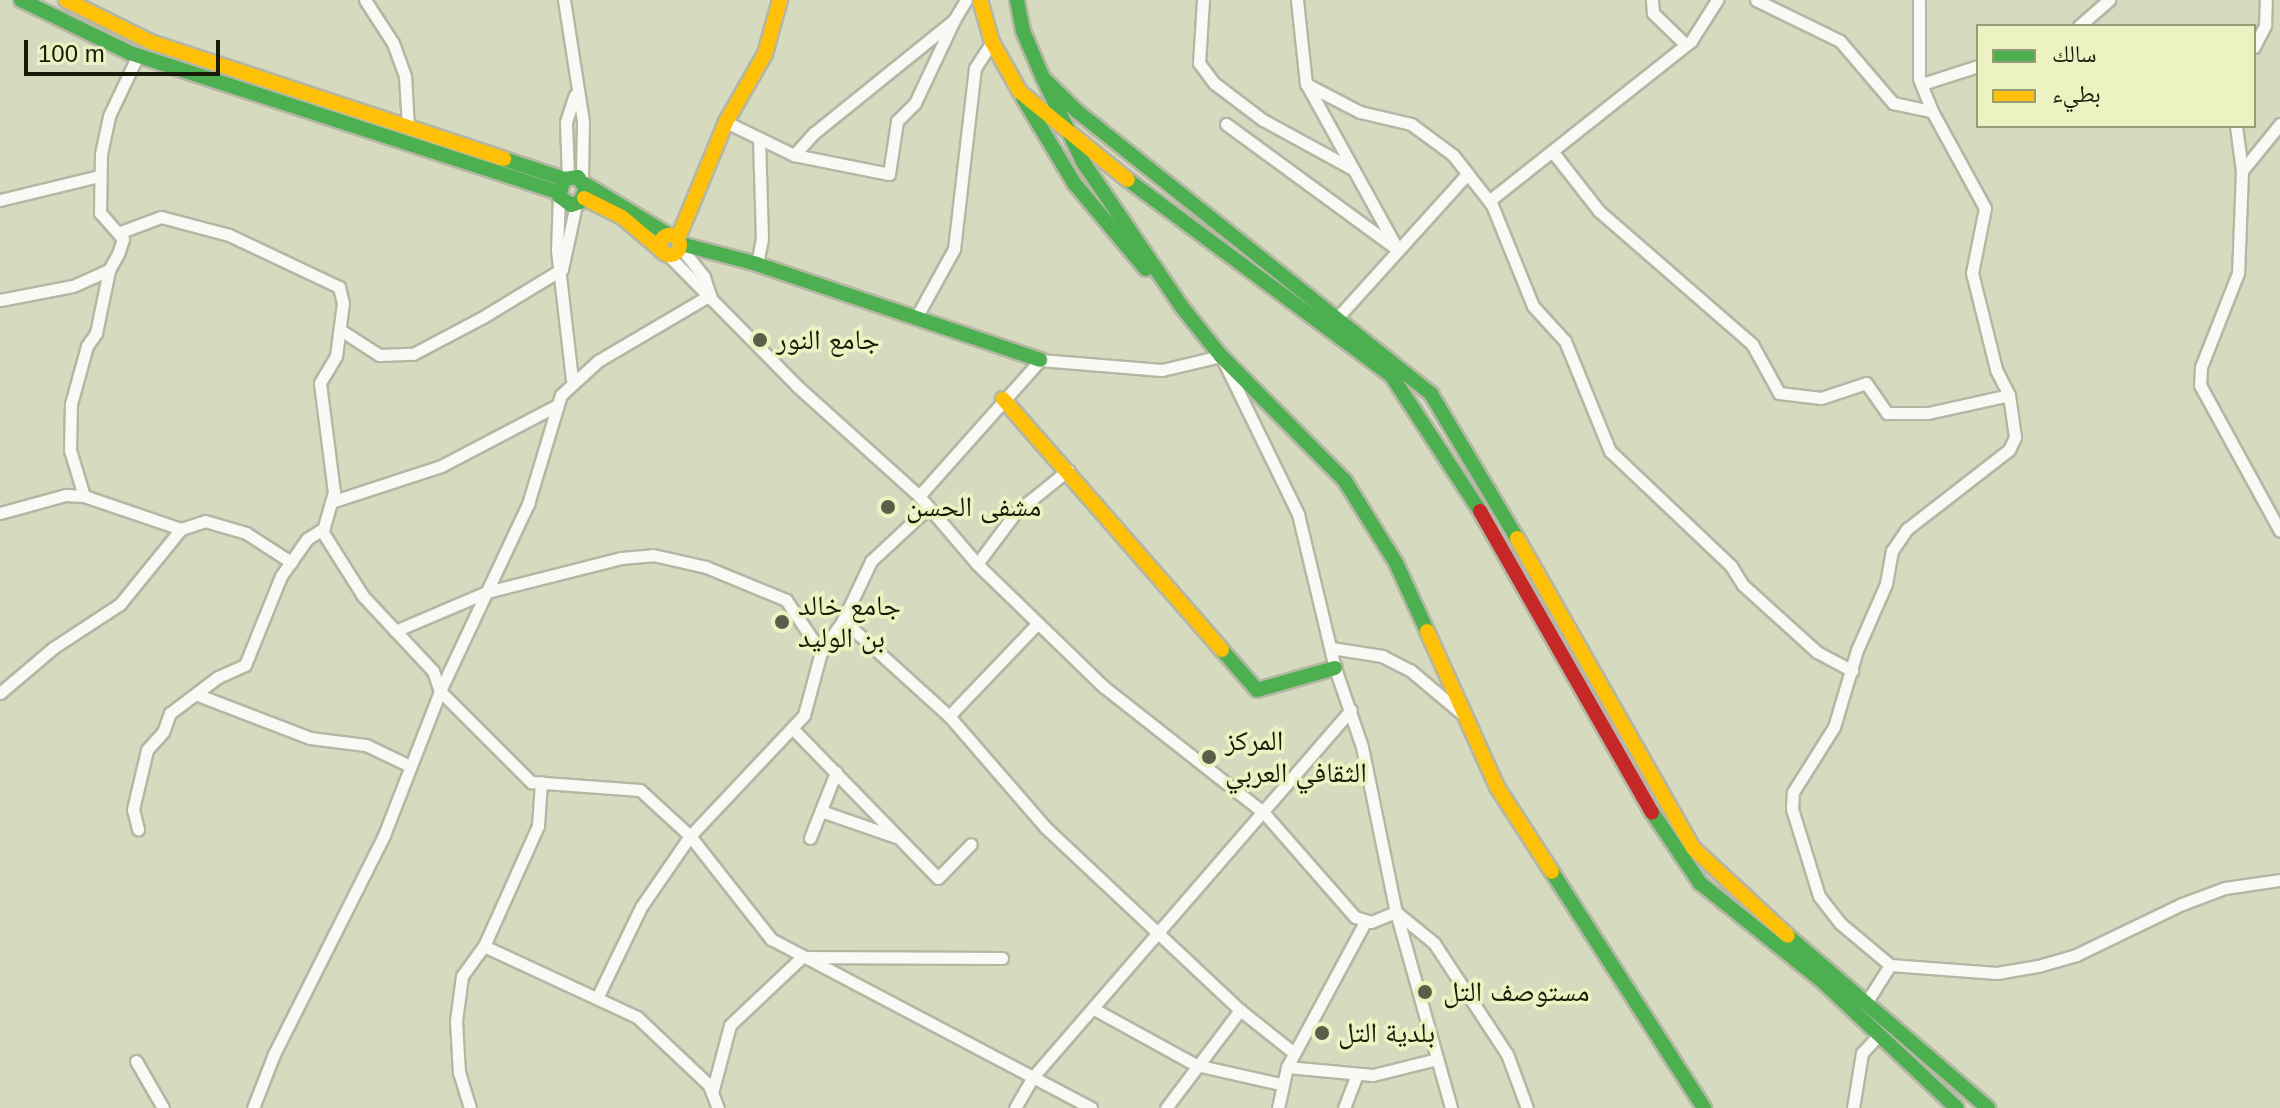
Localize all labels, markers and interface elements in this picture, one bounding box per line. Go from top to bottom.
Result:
scale bar [28,24,224,74]
legend [1976,24,2256,128]
text: 100 m [38,40,105,67]
text: سالك [2052,40,2097,67]
text: بطيء [2052,80,2101,107]
place label: جامع النور [776,323,879,357]
marker: جامع النور [751,331,769,349]
place label: مشفى الحسن [906,490,1041,524]
marker: مشفى الحسن [877,496,899,518]
place label: جامع خالد بن الوليد [798,589,901,655]
marker: جامع خالد بن الوليد [773,613,791,631]
place label: المركز الثقافي العربي [1225,724,1367,790]
marker: المركز الثقافي العربي [1200,748,1218,766]
place label: مستوصف التل [1443,975,1589,1009]
marker: مستوصف التل [1414,981,1436,1003]
place label: بلدية التل [1338,1016,1435,1050]
marker: بلدية التل [1313,1024,1331,1042]

